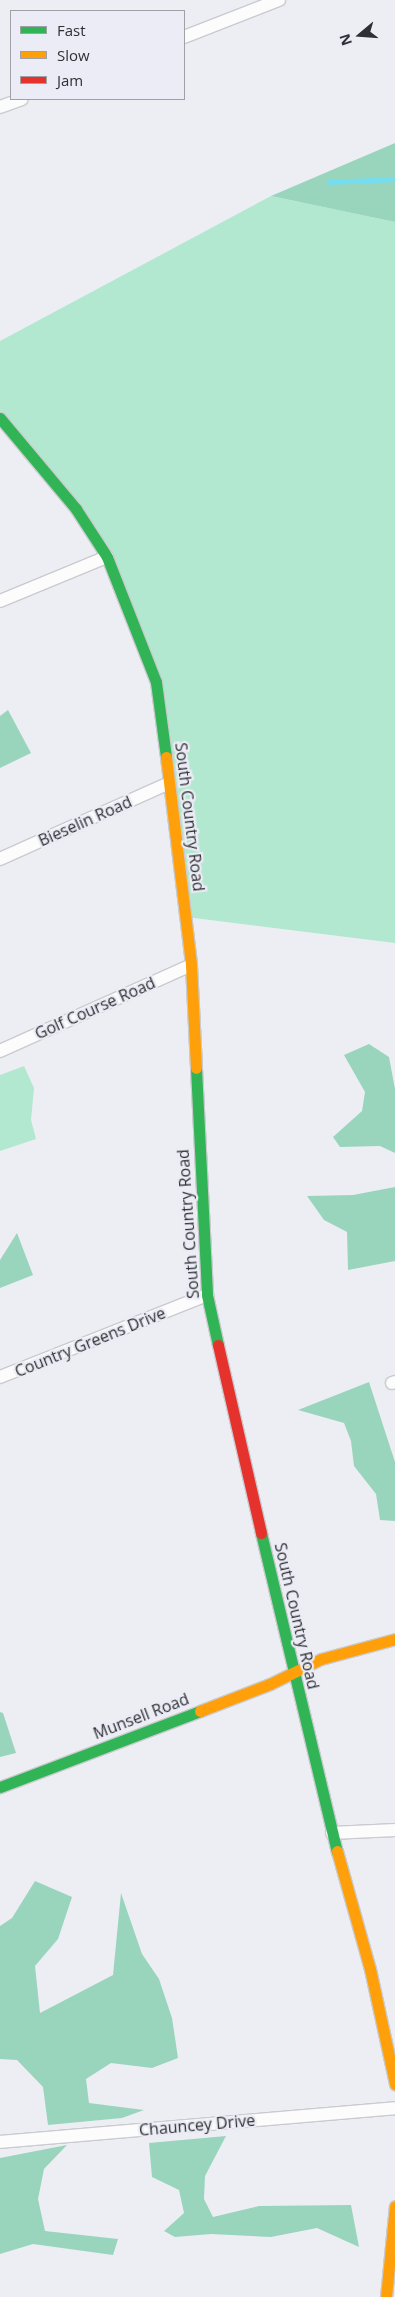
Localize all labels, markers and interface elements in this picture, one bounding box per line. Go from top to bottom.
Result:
legend [10,10,185,100]
north arrow [335,10,385,60]
text: Fast [57,20,86,40]
text: N [334,31,356,48]
text: Slow [57,45,90,65]
text: Jam [57,70,83,90]
street label: South Country Road [171,741,209,893]
street label: Bieselin Road [35,792,135,850]
street label: Golf Course Road [32,973,158,1043]
street label: South Country Road [173,1149,203,1299]
street label: Country Greens Drive [12,1303,168,1381]
street label: South Country Road [271,1541,323,1691]
street label: Munsell Road [90,1689,192,1743]
street label: Chauncey Drive [138,2110,256,2140]

